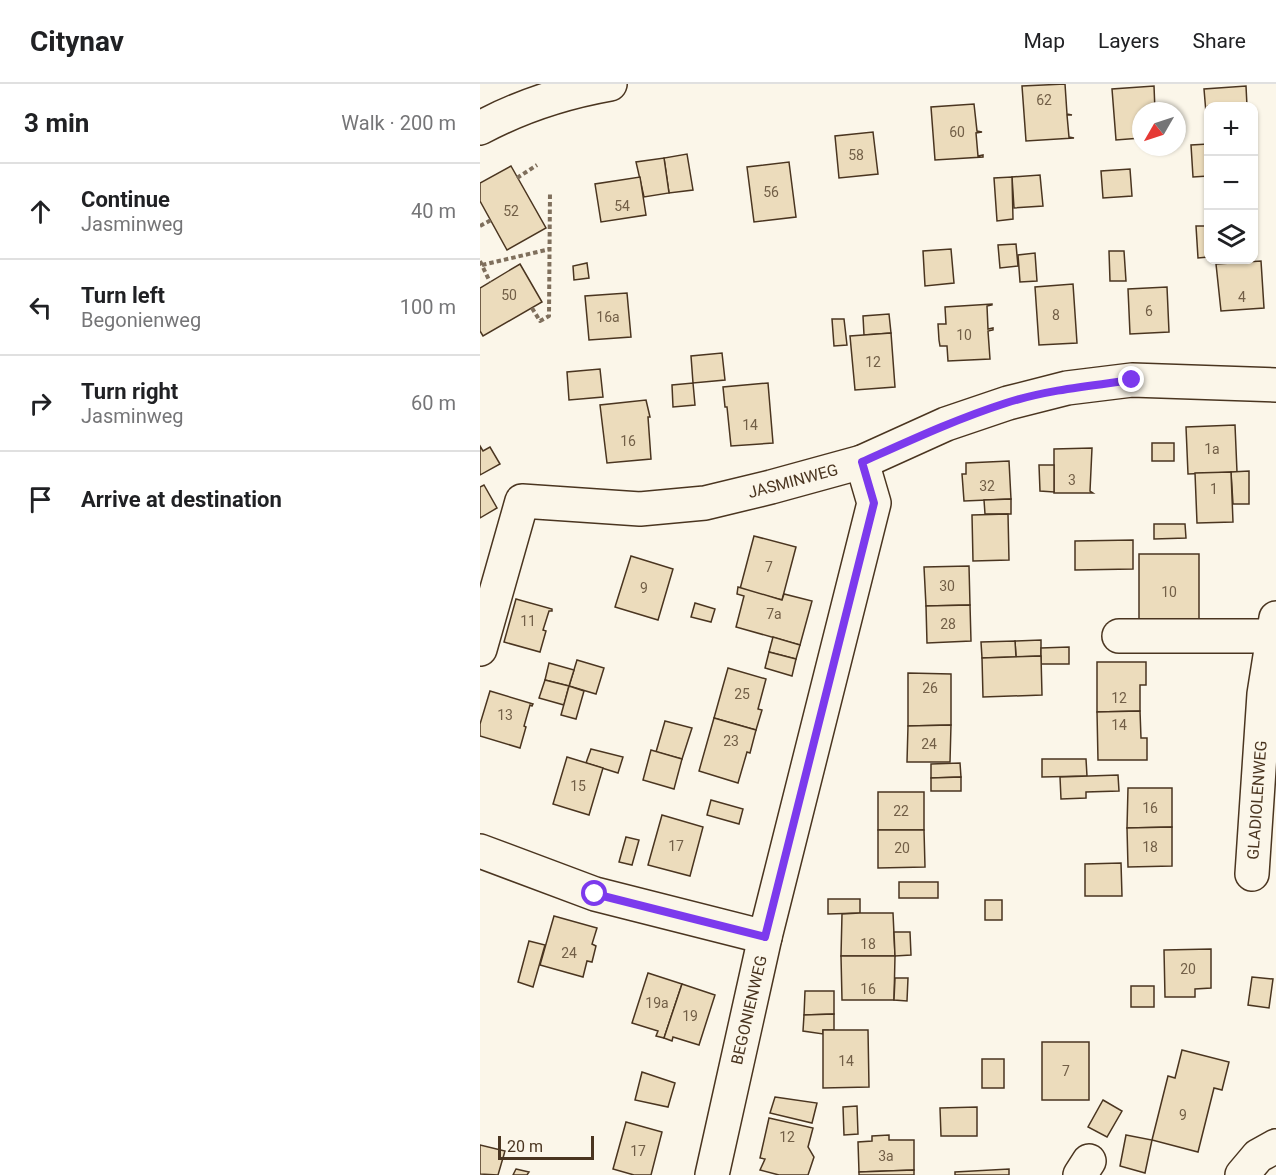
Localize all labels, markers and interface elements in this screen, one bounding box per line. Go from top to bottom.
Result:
text: Citynav [30,25,124,58]
text: Map [1023,29,1065,53]
text: Layers [1098,29,1159,53]
text: Share [1192,29,1246,53]
house number: 62 [1036,92,1052,108]
north arrow [1132,102,1186,156]
map controls [1204,102,1258,264]
button: + [1204,102,1258,156]
text: 3 min [24,108,89,138]
text: Walk · 200 m [341,111,456,135]
house number: 60 [949,124,965,140]
house number: 58 [848,147,864,163]
button: − [1204,156,1258,210]
house number: 56 [763,184,779,200]
text: Continue [81,187,170,212]
icon: ahead [24,195,57,228]
house number: 54 [614,198,630,214]
text: 40 m [411,199,456,223]
house number: 52 [503,203,519,219]
button: layers [1204,210,1258,264]
text: Jasminweg [81,212,184,236]
text: Turn left [81,283,165,308]
house number: 50 [501,287,517,303]
house number: 4 [1238,289,1246,305]
icon: left [24,291,57,324]
text: 100 m [400,295,456,319]
house number: 6 [1145,303,1153,319]
house number: 8 [1052,307,1060,323]
text: Begonienweg [81,308,201,332]
house number: 16a [596,309,620,325]
house number: 10 [956,327,972,343]
house number: 12 [865,354,881,370]
route end [1118,366,1144,392]
text: Turn right [81,379,178,404]
icon: right [24,387,57,420]
text: 60 m [411,391,456,415]
text: Jasminweg [81,404,184,428]
house number: 14 [742,417,758,433]
house number: 16 [620,433,636,449]
house number: 1a [1204,441,1220,457]
street label: JASMINWEG [746,460,840,502]
house number: 3 [1068,472,1076,488]
house number: 32 [979,478,995,494]
house number: 1 [1210,481,1218,497]
icon: arrive [24,483,57,516]
text: Arrive at destination [81,487,282,512]
house number: 7 [765,559,773,575]
house number: 30 [939,578,955,594]
house number: 9 [640,580,648,596]
house number: 10 [1161,584,1177,600]
house number: 7a [766,606,782,622]
house number: 11 [520,613,536,629]
house number: 28 [940,616,956,632]
house number: 26 [922,680,938,696]
house number: 25 [734,686,750,702]
house number: 12 [1111,690,1127,706]
house number: 13 [497,707,513,723]
house number: 14 [1111,717,1127,733]
house number: 23 [723,733,739,749]
house number: 24 [921,736,937,752]
street label: GLADIOLENWEG [1243,740,1271,860]
house number: 15 [570,778,586,794]
house number: 16 [1142,800,1158,816]
house number: 22 [893,803,909,819]
house number: 17 [668,838,684,854]
house number: 18 [1142,839,1158,855]
house number: 20 [894,840,910,856]
route start [581,880,607,906]
house number: 18 [860,936,876,952]
house number: 24 [561,945,577,961]
street label: BEGONIENWEG [727,954,771,1066]
house number: 20 [1180,961,1196,977]
house number: 16 [860,981,876,997]
house number: 19a [645,995,669,1011]
house number: 19 [682,1008,698,1024]
house number: 14 [838,1053,854,1069]
house number: 7 [1062,1063,1070,1079]
house number: 9 [1179,1107,1187,1123]
house number: 12 [779,1129,795,1145]
scale bar [498,1133,594,1160]
text: 20 m [507,1137,543,1156]
house number: 17 [630,1143,646,1159]
house number: 3a [878,1148,894,1164]

